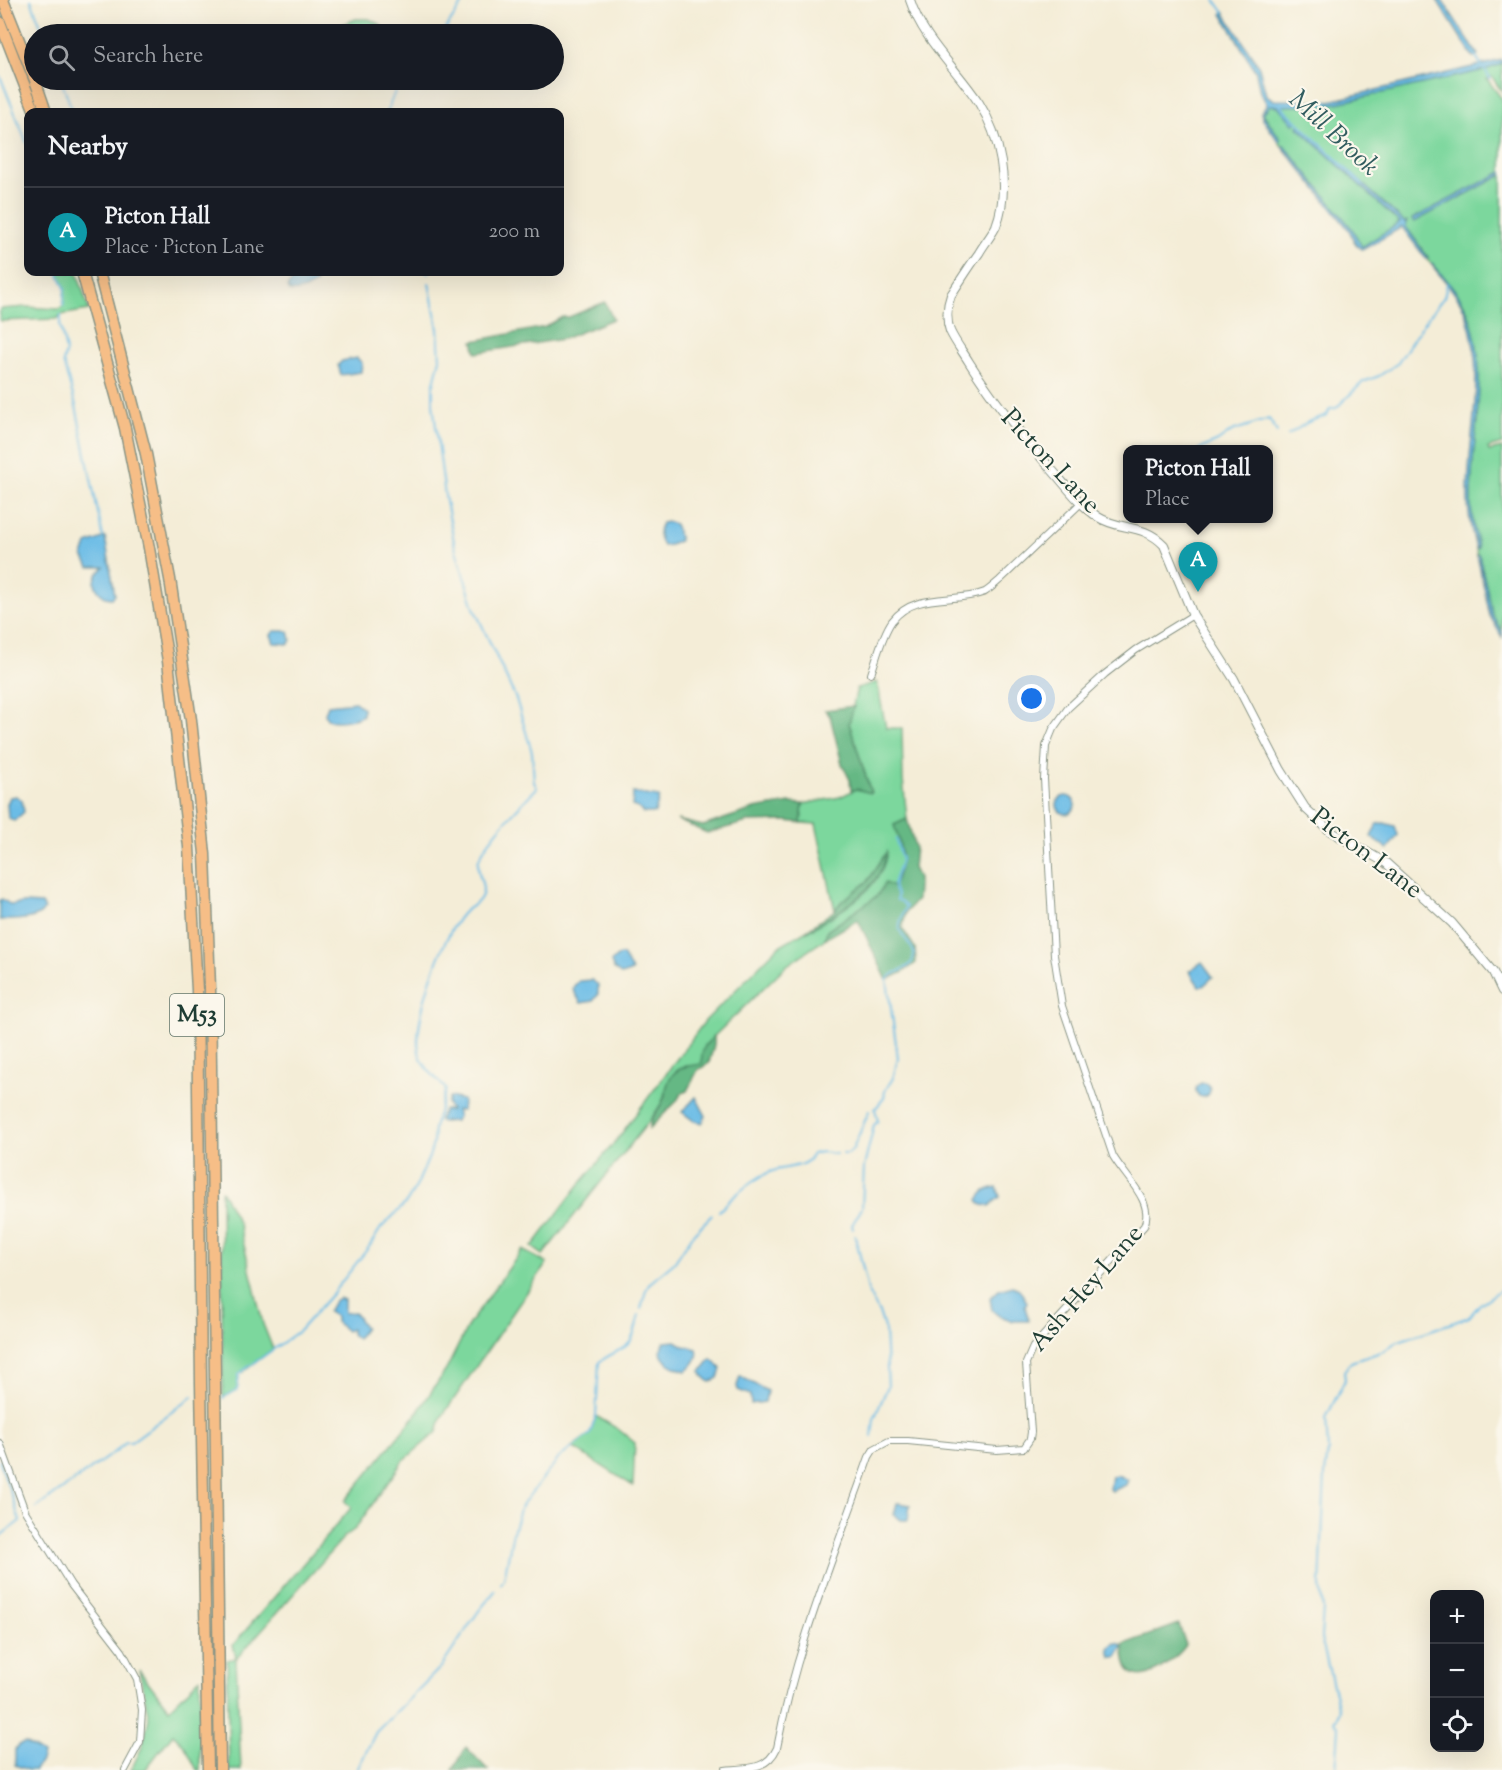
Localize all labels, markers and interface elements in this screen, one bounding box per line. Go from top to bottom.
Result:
search box [24,24,564,90]
icon: search [45,41,78,74]
text: Search here [93,41,203,73]
water label: Mill Brook [1279,82,1387,186]
text: Nearby [48,129,128,166]
text: Picton Hall [105,202,210,234]
text: A [59,218,76,247]
text: 200 m [489,218,540,247]
text: Place · Picton Lane [105,234,264,263]
street label: Picton Lane [991,401,1109,523]
popup [1123,445,1273,523]
text: Picton Hall [1145,454,1251,486]
text: Place [1145,486,1190,515]
pin: A [1178,542,1218,592]
your location [1017,684,1046,713]
street label: Picton Lane [1302,799,1430,909]
road number: M53 [170,994,224,1036]
street label: Ash Hey Lane [1021,1217,1153,1361]
map controls [1430,1590,1484,1752]
button: + [1430,1590,1484,1644]
button: − [1430,1644,1484,1698]
button: locate [1430,1698,1484,1752]

